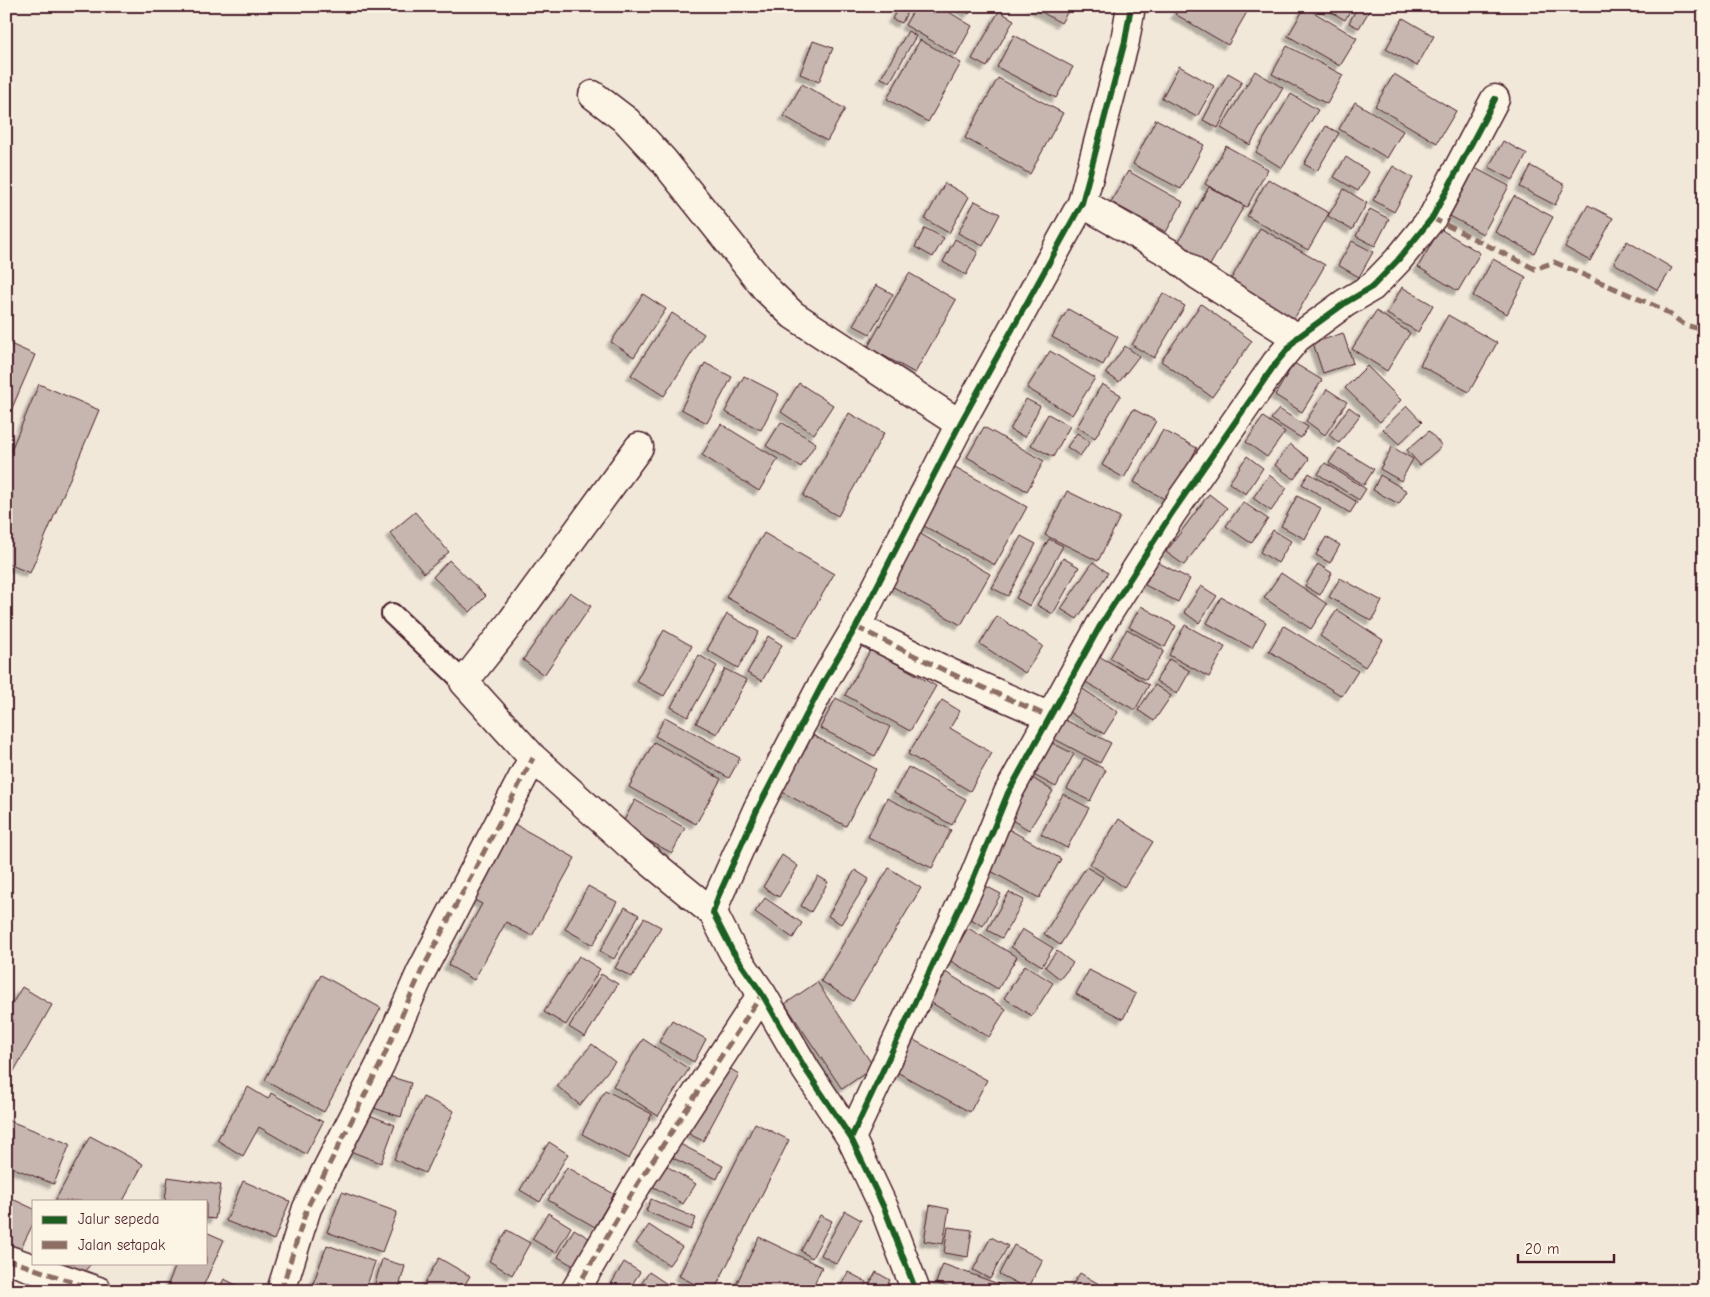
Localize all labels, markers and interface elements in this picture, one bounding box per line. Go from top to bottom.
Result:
legend [32,1200,208,1264]
text: Jalur sepeda [78,1210,159,1228]
scale bar [1518,1232,1614,1264]
text: Jalan setapak [78,1236,166,1254]
text: 20 m [1525,1240,1559,1258]

